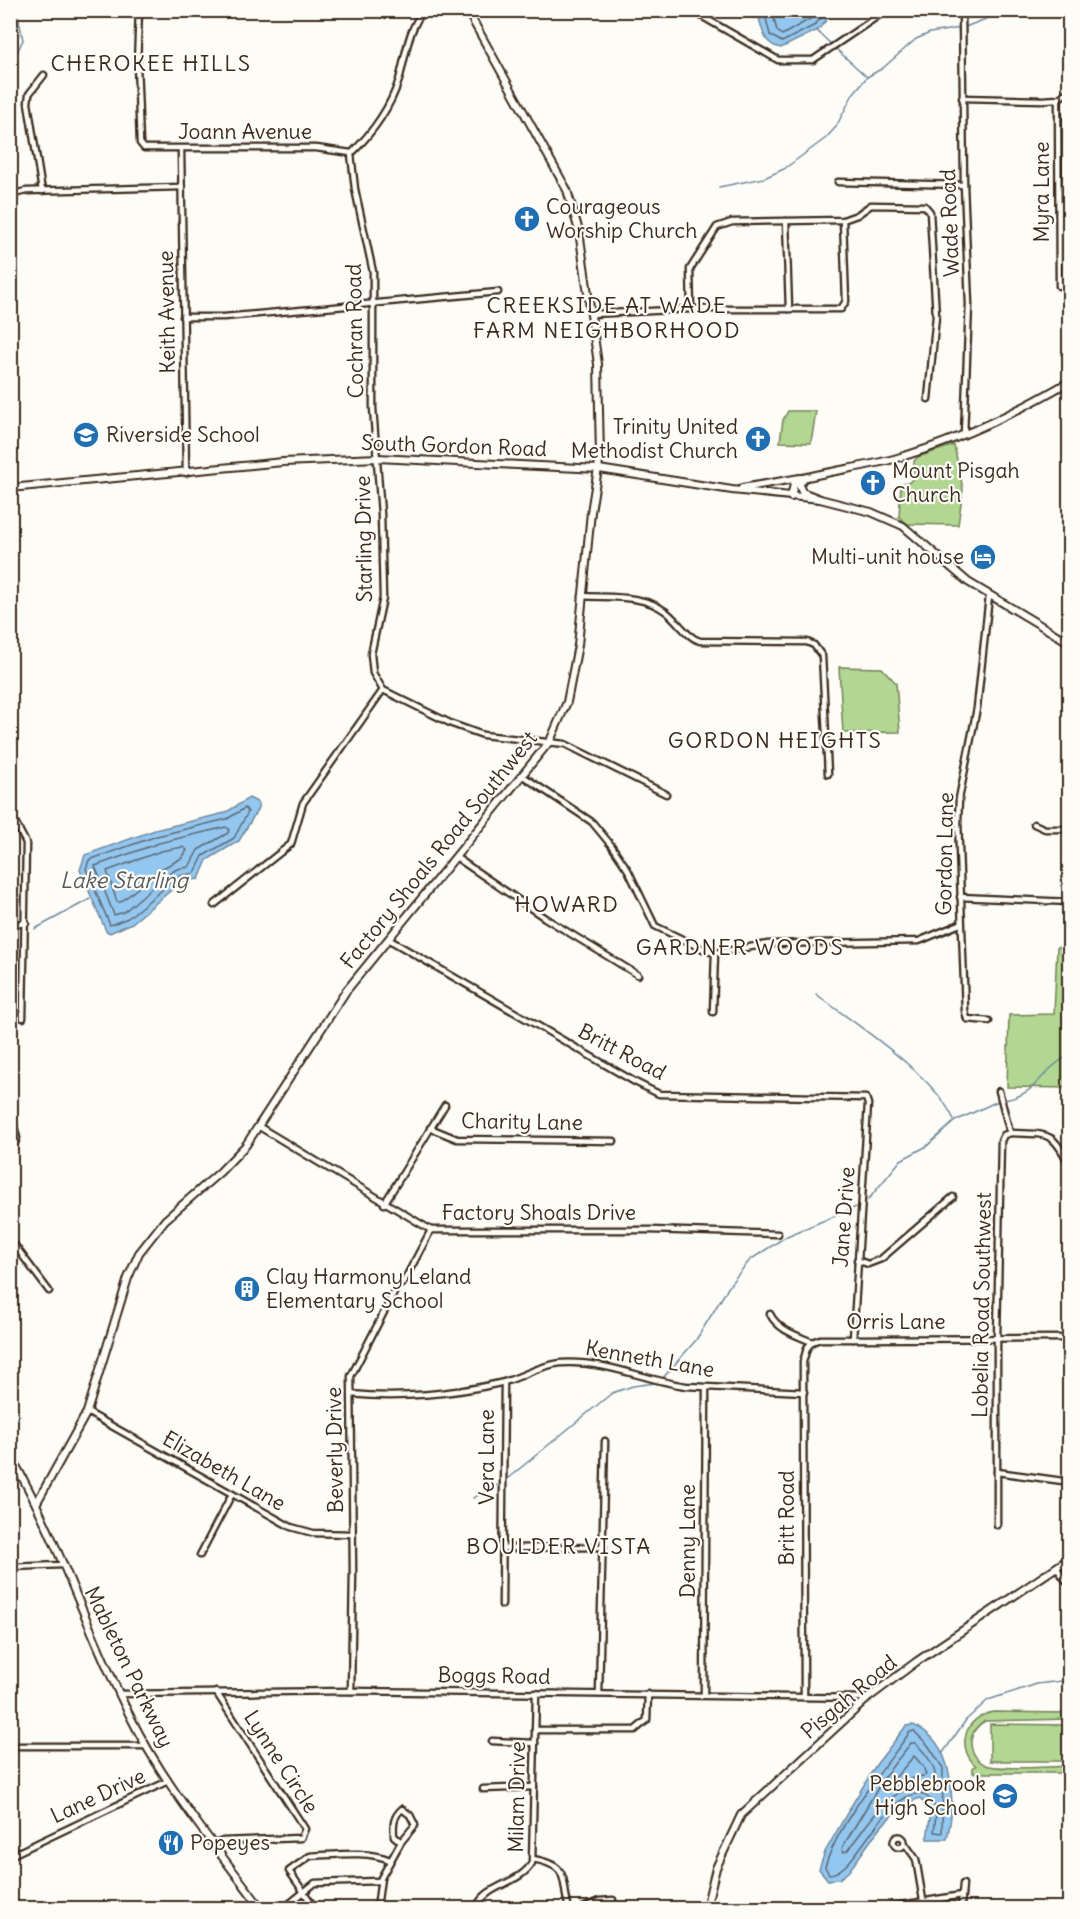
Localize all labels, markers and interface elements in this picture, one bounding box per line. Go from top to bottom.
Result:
district label: CHEROKEE HILLS [51,49,251,77]
street label: Joann Avenue [178,118,312,145]
street label: Myra Lane [1028,142,1055,242]
street label: Wade Road [934,169,965,278]
place label: Courageous Worship Church [546,193,697,244]
church icon: Courageous Worship Church [512,204,542,234]
street label: Keith Avenue [152,250,181,374]
street label: Cochran Road [340,263,369,399]
district label: CREEKSIDE AT WADE FARM NEIGHBORHOOD [473,291,741,344]
place label: Trinity United Methodist Church [571,413,738,464]
school or university icon: Riverside School [71,420,101,450]
place label: Riverside School [106,421,260,448]
church icon: Trinity United Methodist Church [743,424,773,454]
street label: South Gordon Road [361,429,547,462]
place label: Mount Pisgah Church [892,457,1020,508]
church icon: Mount Pisgah Church [858,468,888,498]
street label: Starling Drive [349,475,378,603]
hotel icon: Multi-unit house [968,542,998,572]
place label: Multi-unit house [811,543,964,570]
street label: Factory Shoals Road Southwest [334,725,543,974]
district label: GORDON HEIGHTS [668,726,882,754]
street label: Gordon Lane [930,792,959,916]
water label: Lake Starling [60,866,190,894]
district label: HOWARD [515,890,619,918]
district label: GARDNER WOODS [636,933,844,961]
street label: Britt Road [574,1017,671,1086]
street label: Charity Lane [461,1107,583,1136]
street label: Jane Drive [827,1166,860,1268]
street label: Lobelia Road Southwest [966,1192,997,1418]
street label: Factory Shoals Drive [442,1199,636,1226]
place label: Clay Harmony Leland Elementary School [266,1263,471,1314]
building icon: Clay Harmony Leland Elementary School [232,1274,262,1304]
street label: Orris Lane [846,1308,946,1335]
street label: Kenneth Lane [584,1334,717,1383]
street label: Beverly Drive [320,1387,349,1513]
street label: Vera Lane [473,1409,500,1505]
street label: Elizabeth Lane [158,1425,291,1517]
street label: Britt Road [773,1470,800,1566]
street label: Denny Lane [674,1484,701,1598]
district label: BOULDER VISTA [466,1532,652,1560]
street label: Mableton Parkway [79,1582,180,1752]
street label: Pisgah Road [795,1649,902,1745]
street label: Boggs Road [437,1661,551,1690]
street label: Lynne Circle [238,1705,325,1818]
street label: Milam Drive [502,1741,531,1853]
street label: Lane Drive [46,1762,149,1829]
place label: Pebblebrook High School [869,1770,986,1821]
school or university icon: Pebblebrook High School [990,1781,1020,1811]
restaurant icon: Popeyes [156,1828,186,1858]
place label: Popeyes [190,1829,270,1856]

